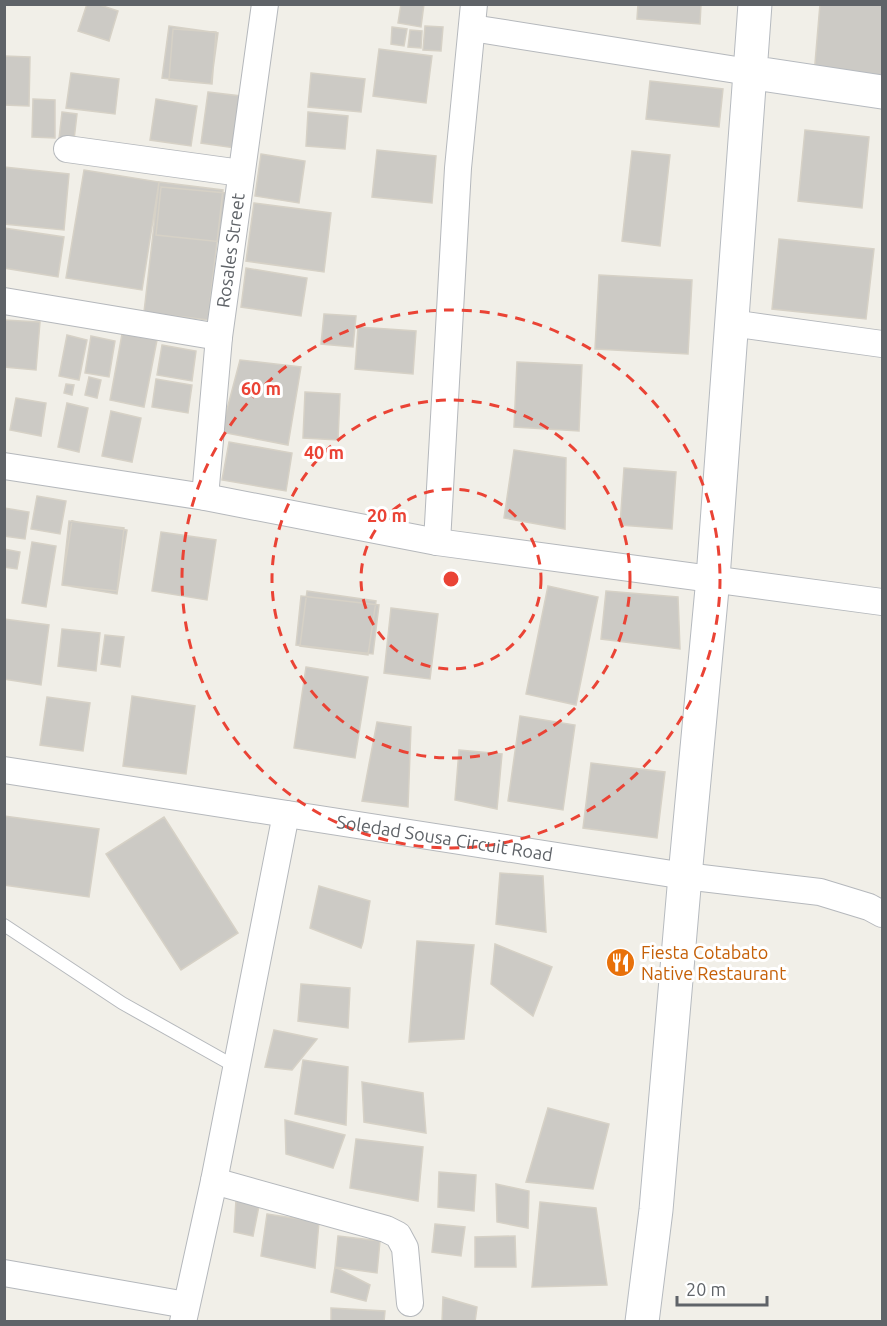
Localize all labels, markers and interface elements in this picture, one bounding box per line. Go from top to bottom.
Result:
street label: Rosales Street [212,192,248,309]
text: 60 m [241,378,281,398]
text: 40 m [304,442,344,462]
text: 20 m [367,505,407,525]
centre of rings [441,569,461,589]
street label: Soledad Sousa Circuit Road [335,811,554,864]
place label: Fiesta Cotabato Native Restaurant [641,942,786,983]
restaurant icon: Fiesta Cotabato Native Restaurant [604,947,636,979]
scale bar [677,1269,767,1307]
text: 20 m [686,1279,726,1299]

